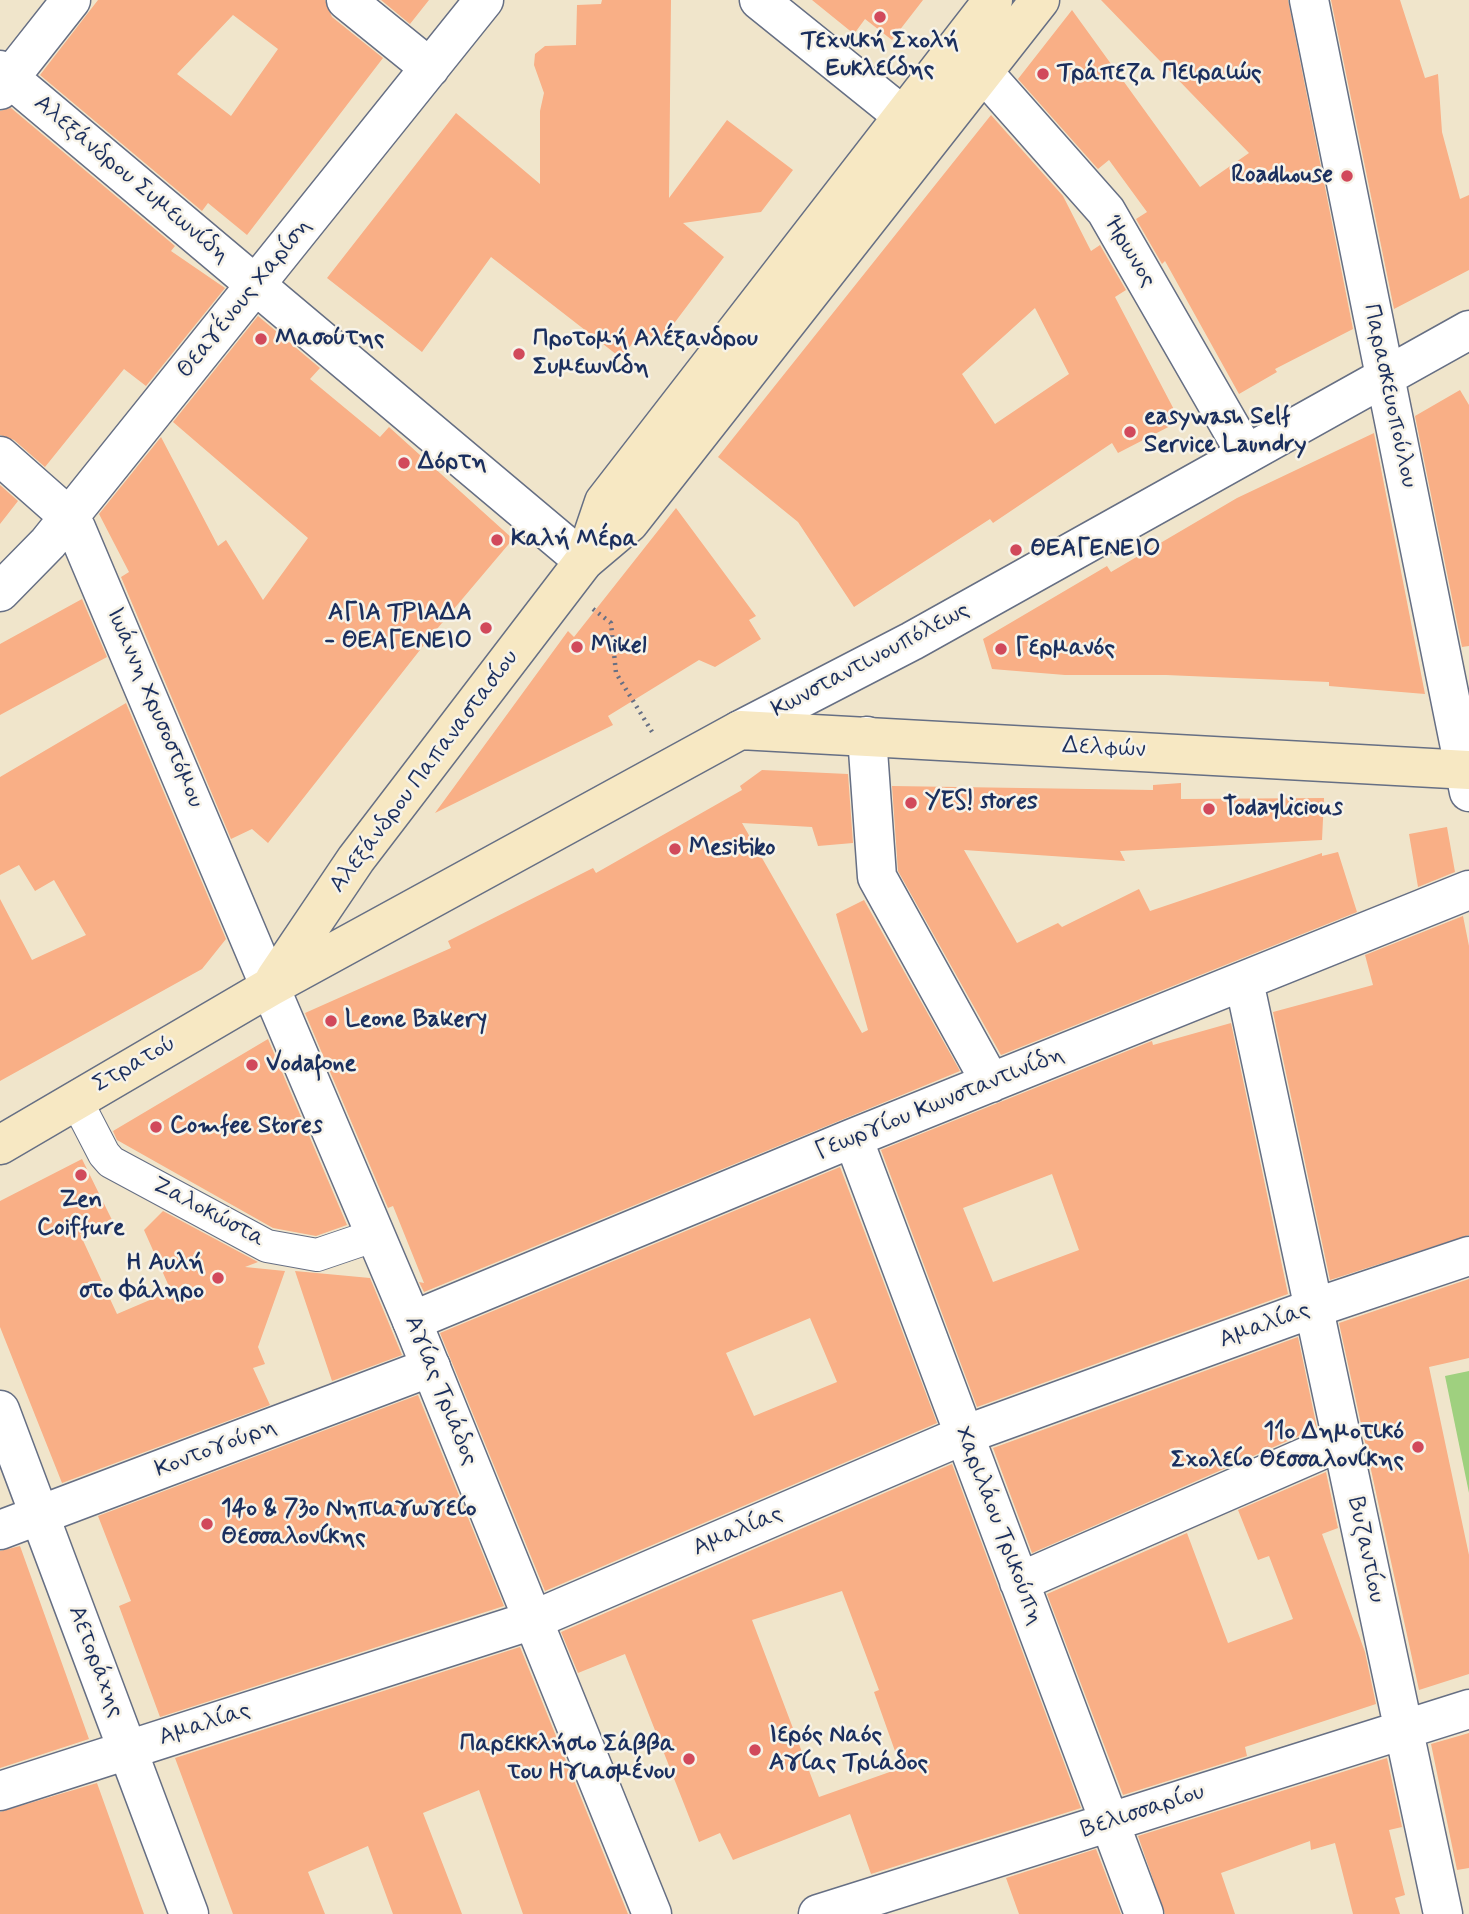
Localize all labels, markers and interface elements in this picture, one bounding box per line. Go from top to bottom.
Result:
marker: Τεχνική Σχολή Ευκλείδης [872,9,888,25]
place label: Τεχνική Σχολή Ευκλείδης [801,28,959,84]
place label: Τράπεζα Πειραιώς [1057,60,1262,88]
marker: Τράπεζα Πειραιώς [1035,66,1051,82]
street label: Αλεξάνδρου Συμεωνίδη [27,90,235,270]
place label: Roadhouse [1231,162,1333,190]
marker: Roadhouse [1339,168,1355,184]
street label: Ήρωνος [1096,211,1162,293]
street label: Θεαγένους Χαρίση [172,213,318,385]
street label: Παρασκευοπούλου [1355,301,1423,491]
place label: Μασούτης [275,325,384,353]
place label: Προτομή Αλέξανδρου Συμεωνίδη [533,326,758,382]
marker: Μασούτης [253,331,269,347]
marker: Προτομή Αλέξανδρου Συμεωνίδη [511,346,527,362]
place label: easywash Self Service Laundry [1144,404,1307,460]
marker: easywash Self Service Laundry [1122,424,1138,440]
place label: Δόρτη [418,449,487,477]
marker: Δόρτη [396,455,412,471]
place label: Καλή Μέρα [511,526,638,554]
marker: Καλή Μέρα [489,532,505,548]
place label: ΘΕΑΓΕΝΕΙΟ [1030,536,1160,564]
marker: ΘΕΑΓΕΝΕΙΟ [1008,542,1024,558]
street label: Κωνσταντινουπόλεως [767,597,975,725]
place label: ΑΓΙΑ ΤΡΙΑΔΑ - ΘΕΑΓΕΝΕΙΟ [324,600,472,656]
street label: Ιωάννη Χρυσοστόμου [99,603,209,813]
marker: ΑΓΙΑ ΤΡΙΑΔΑ - ΘΕΑΓΕΝΕΙΟ [478,620,494,636]
place label: Mikel [591,633,647,661]
place label: Γερμανός [1015,635,1115,663]
marker: Mikel [569,639,585,655]
marker: Γερμανός [993,641,1009,657]
street label: Αλεξάνδρου Παπαναστασίου [324,645,526,899]
street label: Δελφών [1062,732,1146,766]
place label: YES! stores [925,789,1038,817]
marker: YES! stores [903,795,919,811]
place label: Todaylicious [1223,795,1343,823]
marker: Todaylicious [1201,801,1217,817]
place label: Mesitiko [689,835,775,863]
marker: Mesitiko [667,841,683,857]
place label: Leone Bakery [345,1007,487,1035]
marker: Leone Bakery [323,1013,339,1029]
street label: Στρατού [88,1030,182,1100]
street label: Γεωργίου Κωνσταντινίδη [811,1041,1069,1167]
place label: Vodafone [266,1051,356,1079]
marker: Vodafone [244,1057,260,1073]
place label: Comfee Stores [170,1113,322,1141]
marker: Comfee Stores [148,1119,164,1135]
marker: Zen Coiffure [73,1167,89,1183]
street label: Ζαλοκώστα [147,1171,269,1255]
place label: Zen Coiffure [37,1187,125,1243]
place label: Η Αυλή στο Φάληρο [79,1250,204,1306]
marker: Η Αυλή στο Φάληρο [210,1270,226,1286]
street label: Αμαλίας [1216,1296,1314,1356]
street label: Αγίας Τριάδος [397,1312,483,1470]
street label: Κοντογούρη [151,1413,281,1485]
place label: 11ο Δημοτικό Σχολείο Θεσσαλονίκης [1171,1419,1404,1475]
street label: Χαριλάου Τρικούπη [947,1423,1049,1629]
marker: 11ο Δημοτικό Σχολείο Θεσσαλονίκης [1410,1439,1426,1455]
street label: Βυζαντίου [1340,1494,1390,1606]
place label: 14ο & 73ο Νηπιαγωγείο Θεσσαλονίκης [221,1496,476,1552]
street label: Αμαλίας [689,1500,787,1564]
marker: 14ο & 73ο Νηπιαγωγείο Θεσσαλονίκης [199,1516,215,1532]
street label: Αετοράχης [60,1602,130,1722]
street label: Αμαλίας [156,1697,254,1753]
place label: Ιερός Ναός Αγίας Τριάδος [769,1722,928,1778]
place label: Παρεκκλήσιο Σάββα του Ηγιασμένου [460,1731,675,1787]
marker: Ιερός Ναός Αγίας Τριάδος [747,1742,763,1758]
marker: Παρεκκλήσιο Σάββα του Ηγιασμένου [681,1751,697,1767]
street label: Βελισσαρίου [1077,1778,1209,1846]

